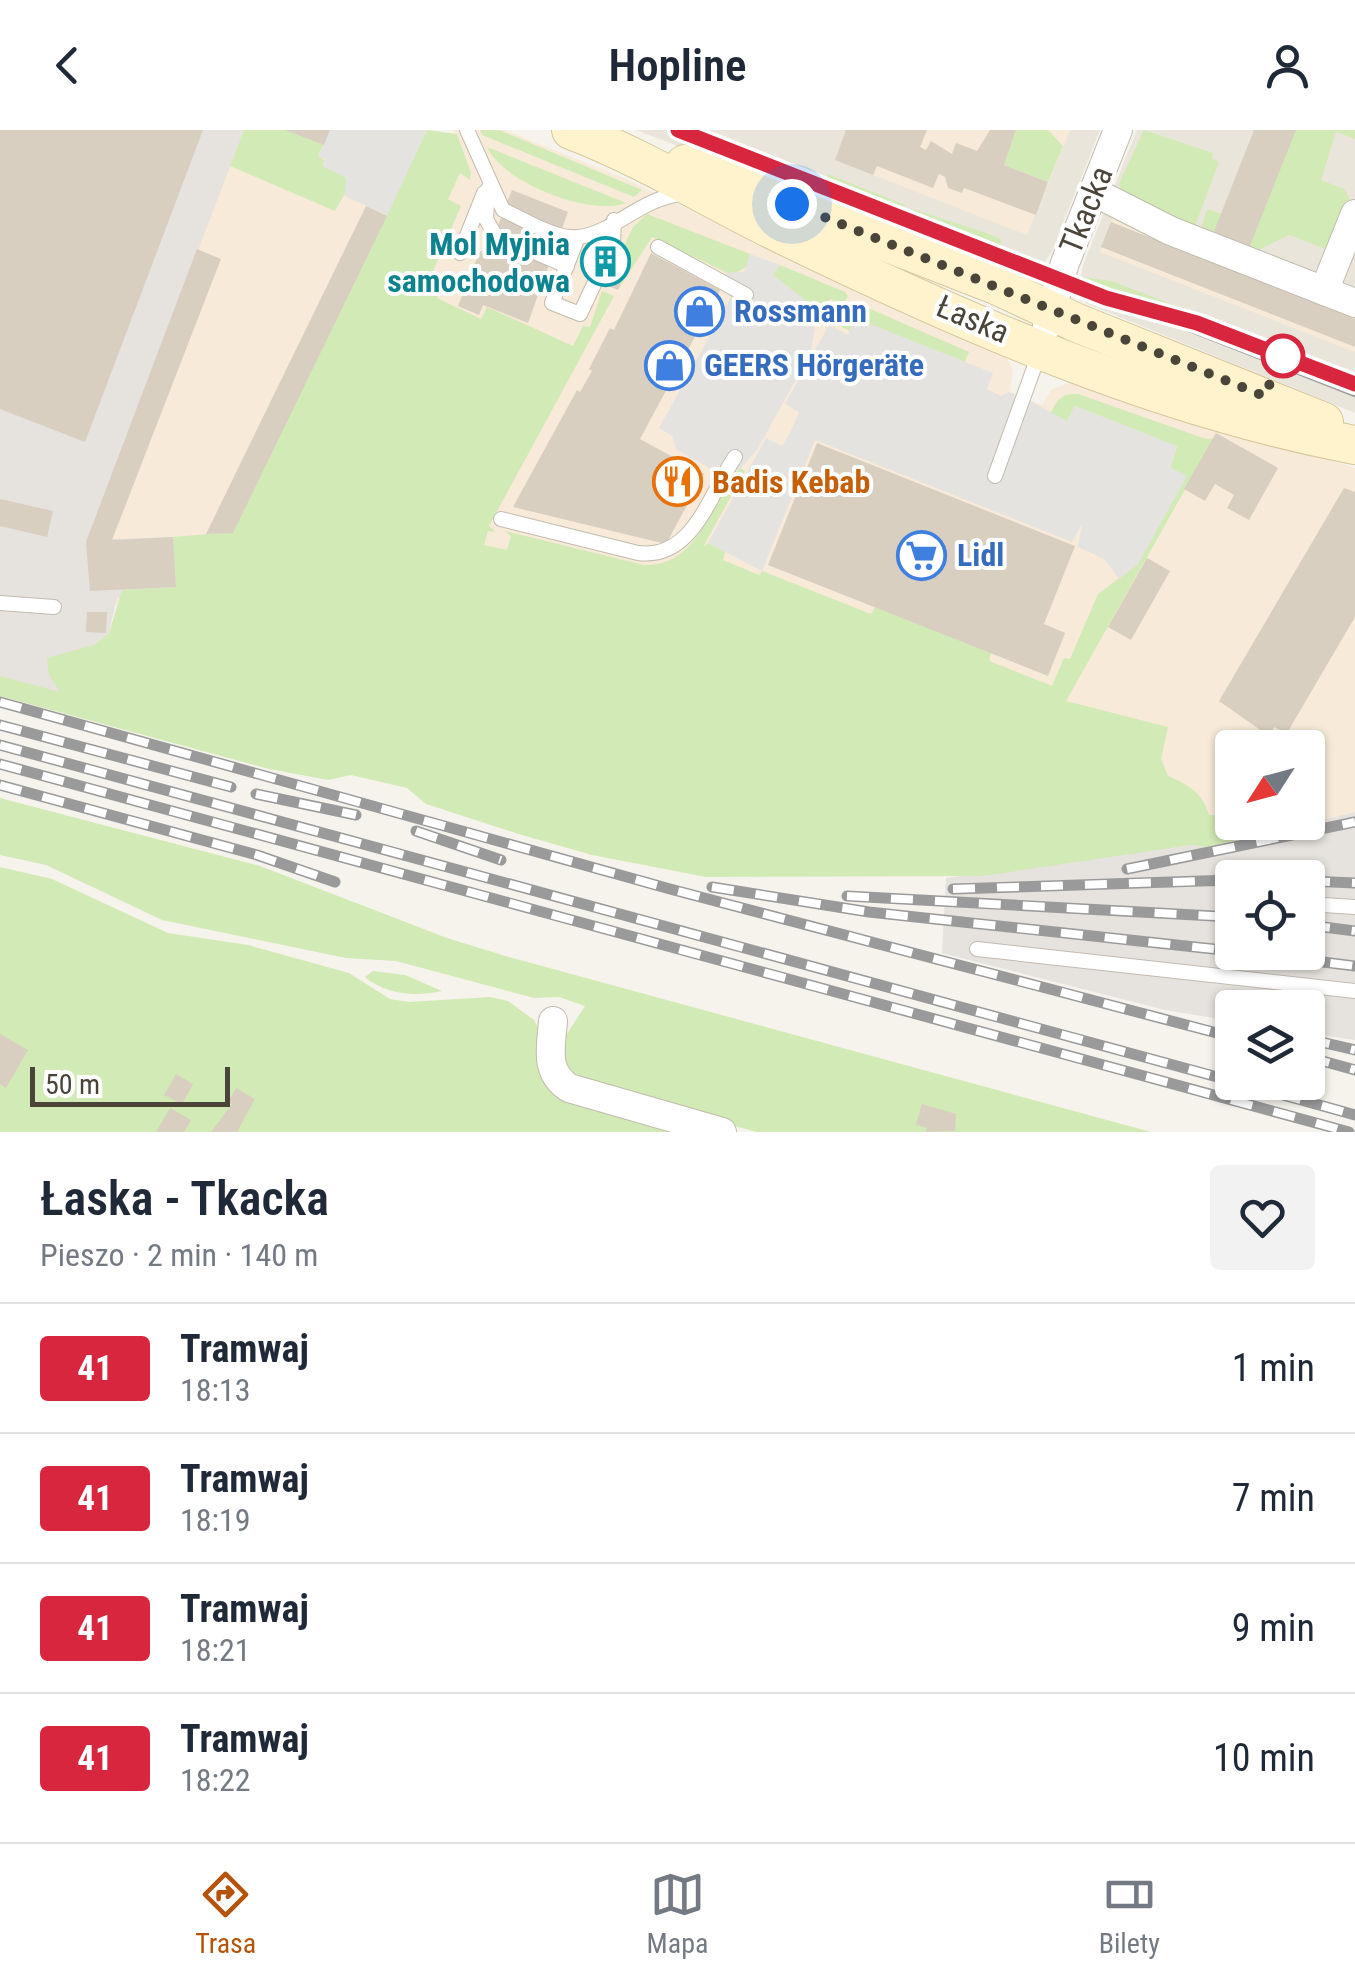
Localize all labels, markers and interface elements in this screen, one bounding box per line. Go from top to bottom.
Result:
icon: back [40,38,95,93]
icon: person [1260,38,1315,93]
text: Hopline [608,39,747,92]
street label: Tkacka [1051,161,1121,259]
your location [767,179,817,229]
place label: Mol Myjnia samochodowa [387,225,570,300]
building icon: Mol Myjnia samochodowa [579,236,631,288]
shop icon: Rossmann [673,285,725,337]
street label: Łaska [931,287,1015,351]
place label: Rossmann [734,292,867,330]
unlabelled marker [1262,335,1304,377]
shop icon: GEERS Hörgeräte [643,339,695,391]
place label: GEERS Hörgeräte [704,346,924,384]
restaurant icon: Badis Kebab [651,456,703,508]
place label: Badis Kebab [712,463,870,501]
supermarket icon: Lidl [896,529,948,581]
place label: Lidl [957,536,1004,574]
north arrow [1215,730,1325,840]
map controls [1215,730,1325,1100]
button: locate [1215,860,1325,970]
button: layers [1215,990,1325,1100]
scale bar [30,1062,230,1106]
text: 50 m [45,1068,100,1101]
button: heart [1210,1165,1315,1270]
text: Łaska - Tkacka [40,1170,329,1227]
text: Pieszo · 2 min · 140 m [40,1236,318,1274]
text: Tramwaj [180,1327,309,1371]
text: 1 min [1232,1346,1315,1390]
text: 41 [77,1348,113,1389]
text: 18:13 [180,1371,251,1409]
text: Tramwaj [180,1457,309,1501]
text: 7 min [1232,1476,1315,1520]
text: 41 [77,1478,113,1519]
text: 18:19 [180,1501,251,1539]
text: Tramwaj [180,1587,309,1631]
text: 9 min [1232,1606,1315,1650]
text: 41 [77,1608,113,1649]
text: 18:21 [180,1631,251,1669]
text: Tramwaj [180,1717,309,1761]
text: 10 min [1213,1736,1315,1780]
text: 41 [77,1738,113,1779]
text: 18:22 [180,1761,251,1799]
tab: Trasa [195,1867,256,1960]
tab: Mapa [647,1867,708,1960]
tab: Bilety [1099,1867,1160,1960]

